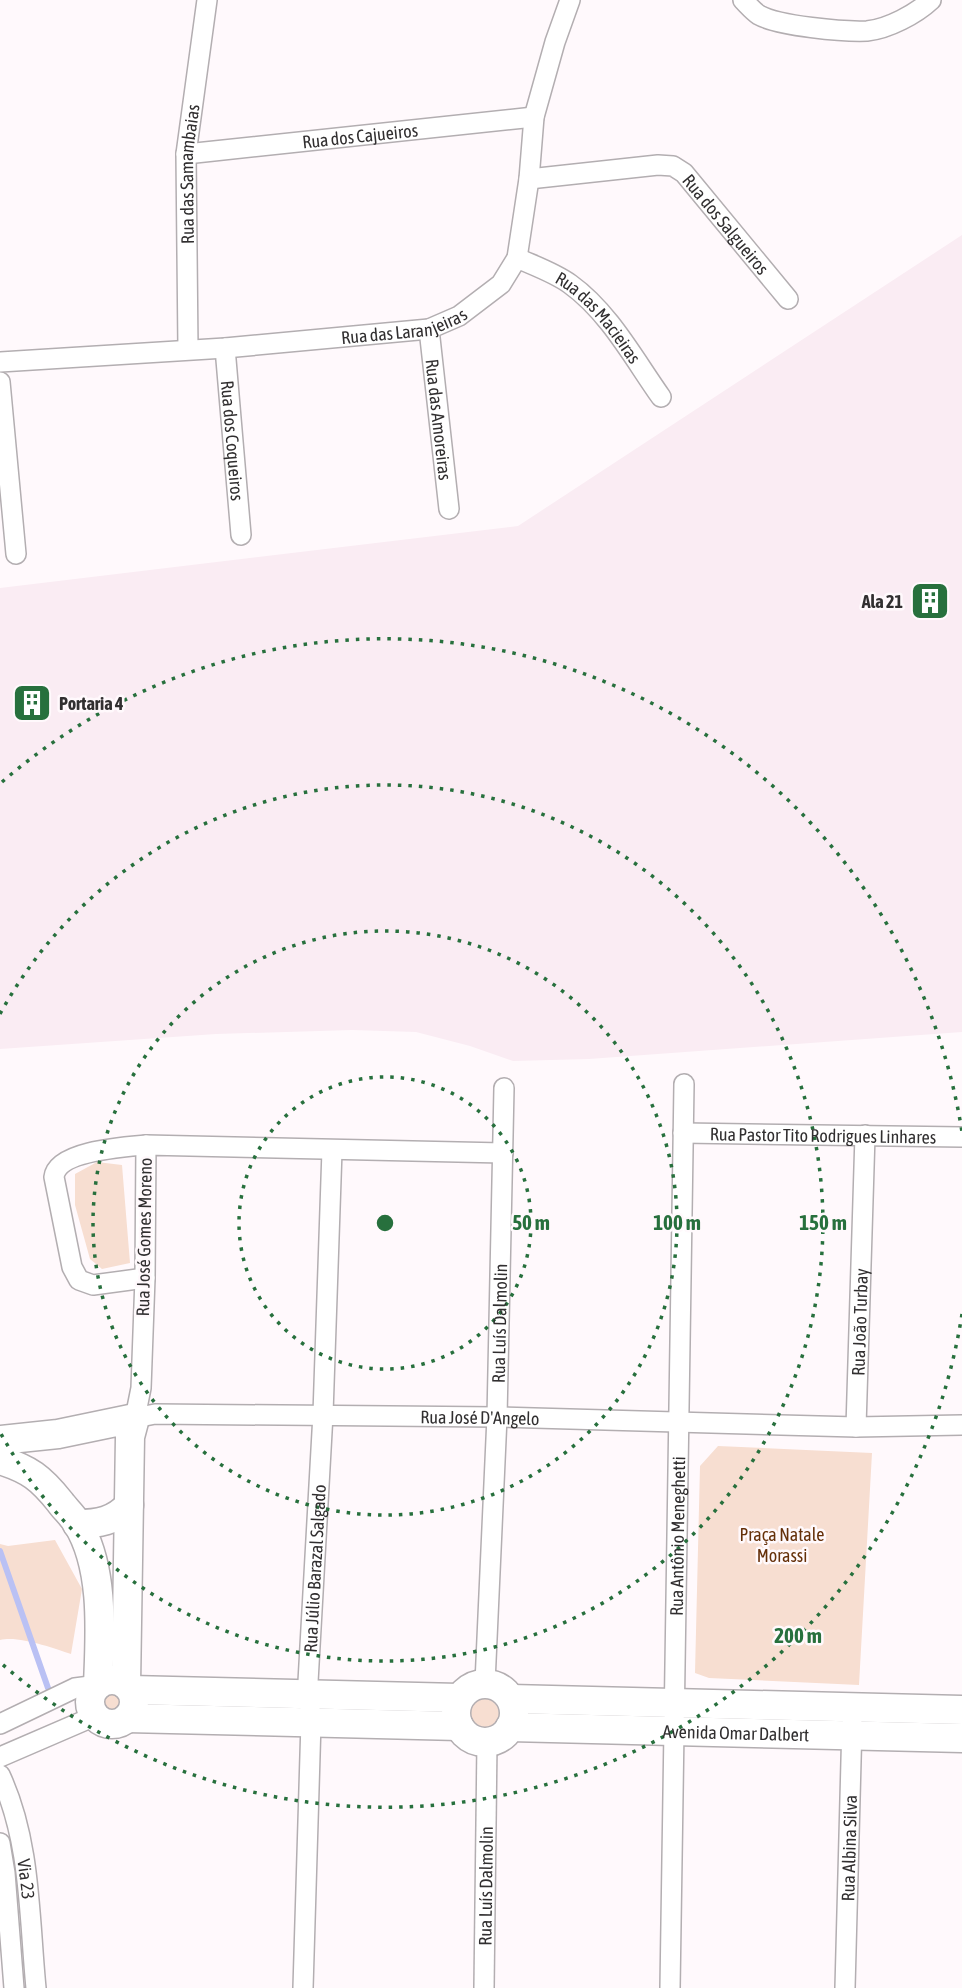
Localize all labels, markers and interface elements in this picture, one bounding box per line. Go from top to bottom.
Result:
street label: Rua das Samambaias [175,103,203,244]
street label: Rua dos Cajueiros [301,119,419,152]
street label: Rua dos Salgueiros [679,170,774,278]
street label: Rua das Macieiras [552,267,646,367]
street label: Rua das Laranjeiras [340,303,471,348]
street label: Rua das Amoreiras [422,358,456,481]
street label: Rua dos Coqueiros [217,380,249,502]
building icon: Ala 21 [909,580,951,622]
place label: Ala 21 [861,591,903,612]
building icon: Portaria 4 [11,682,53,724]
place label: Portaria 4 [59,693,124,714]
street label: Rua Pastor Tito Rodrigues Linhares [710,1123,936,1147]
street label: Rua José Gomes Moreno [132,1157,156,1317]
text: 50 m [512,1210,550,1234]
text: 100 m [653,1210,701,1234]
text: 150 m [799,1210,847,1234]
centre of rings [373,1211,397,1235]
street label: Rua Luís Dalmolin [487,1263,511,1383]
street label: Rua João Turbay [847,1268,871,1376]
street label: Rua José D'Angelo [420,1406,540,1429]
street label: Rua Antônio Meneghetti [665,1456,689,1616]
street label: Rua Júlio Barazal Salgado [299,1484,330,1653]
park label: Praça Natale Morassi [740,1524,824,1566]
text: 200 m [774,1623,822,1647]
street label: Avenida Omar Dalbert [662,1720,809,1745]
street label: Rua Albina Silva [837,1795,861,1901]
street label: Rua Luís Dalmolin [474,1826,496,1946]
street label: Via 23 [14,1857,40,1900]

